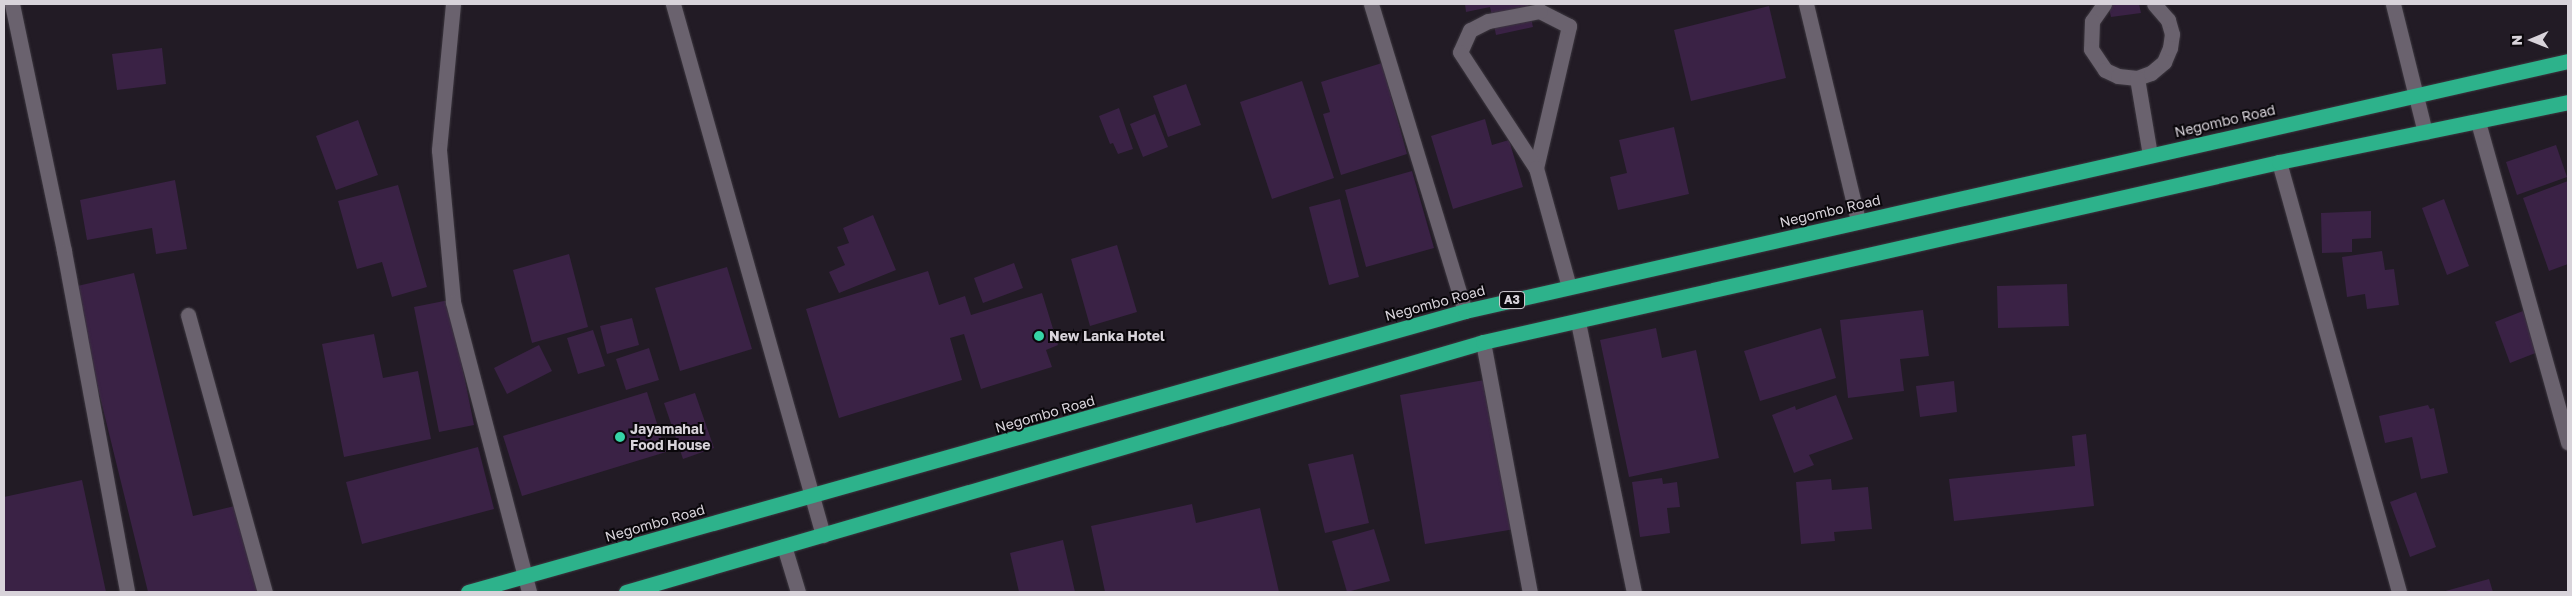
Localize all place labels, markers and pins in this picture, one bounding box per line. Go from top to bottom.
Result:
place label: New Lanka Hotel [1049,328,1165,344]
marker: New Lanka Hotel [1033,330,1045,342]
place label: Jayamahal Food House [630,421,711,454]
marker: Jayamahal Food House [614,431,626,443]

